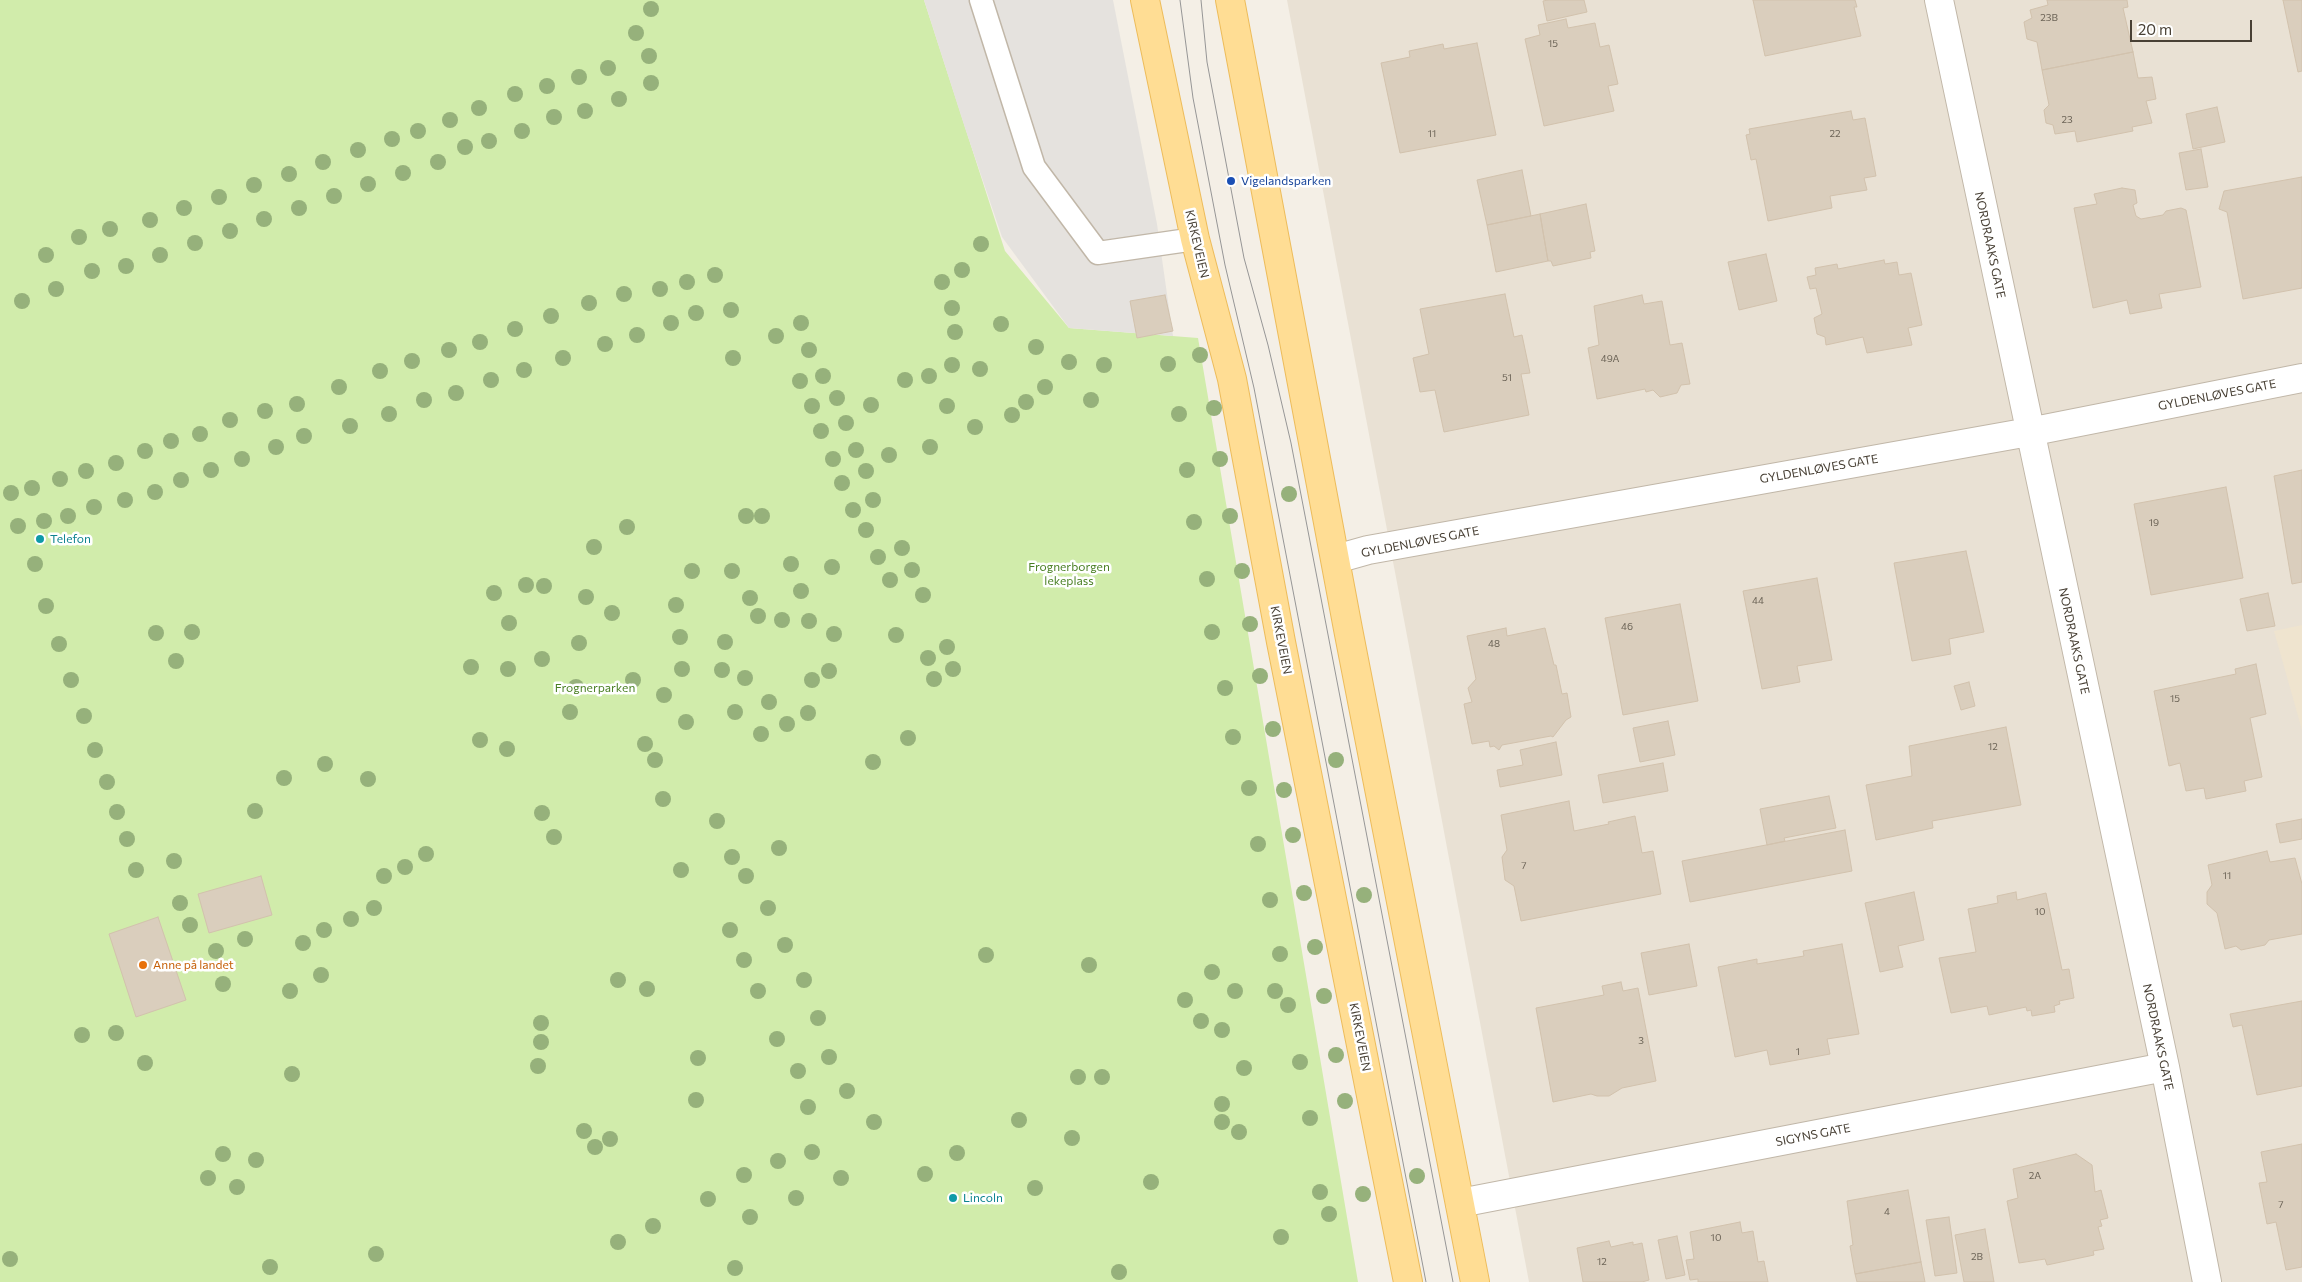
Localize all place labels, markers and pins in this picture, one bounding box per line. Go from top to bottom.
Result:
place label: Vigelandsparken [1241,174,1331,188]
marker: Vigelandsparken [1225,175,1237,187]
place label: Telefon [50,532,91,546]
marker: Telefon [34,533,46,545]
place label: Anne på landet [153,958,234,972]
marker: Anne på landet [137,959,149,971]
place label: Lincoln [963,1191,1003,1205]
marker: Lincoln [947,1192,959,1204]

